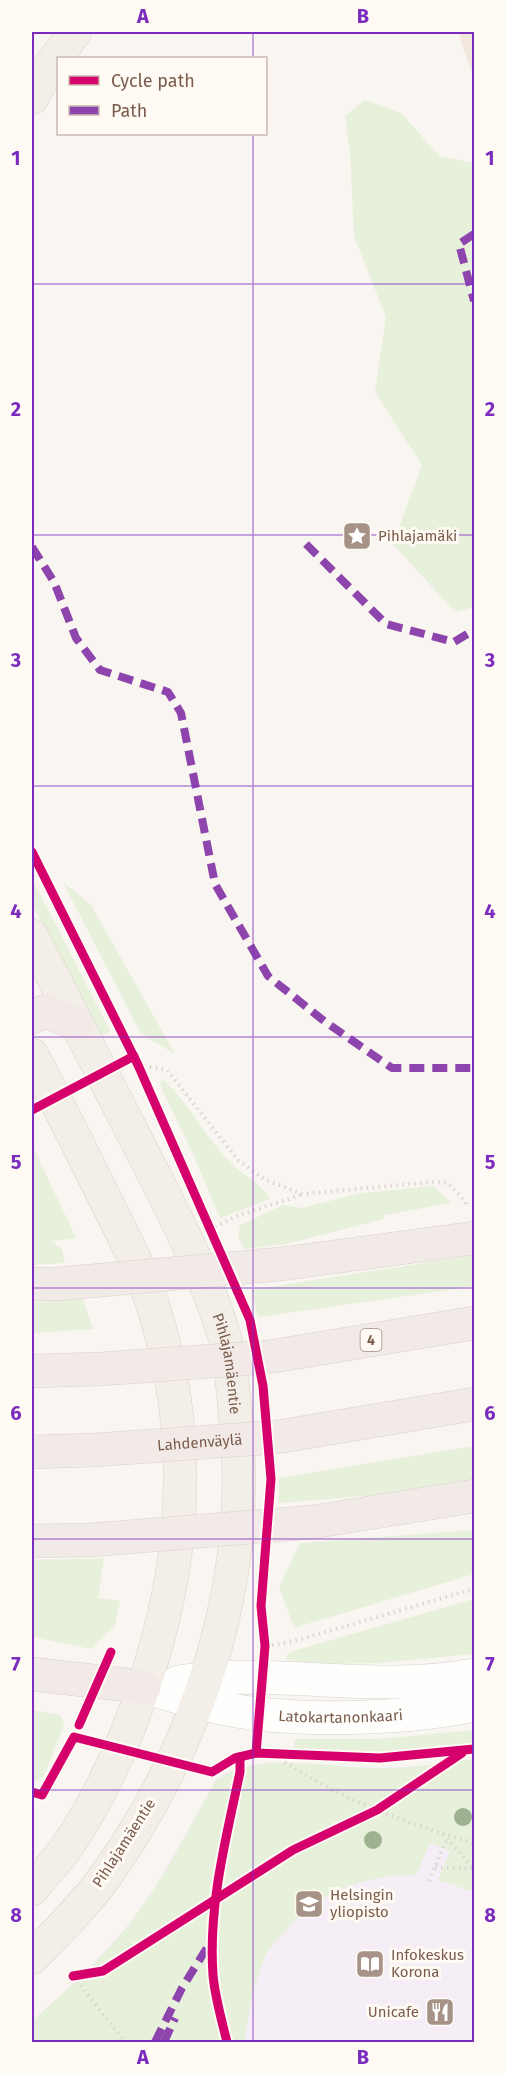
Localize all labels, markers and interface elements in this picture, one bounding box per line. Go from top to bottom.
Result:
text: A [136,4,150,28]
text: B [357,4,369,28]
legend [57,57,267,135]
text: Cycle path [111,70,195,92]
text: Path [111,100,147,122]
text: 1 [11,146,21,170]
text: 1 [485,146,495,170]
text: 2 [11,397,21,421]
text: 2 [485,397,495,421]
place icon: Pihlajamäki [341,520,373,552]
place label: Pihlajamäki [378,527,457,545]
text: 3 [10,648,21,672]
text: 3 [484,648,495,672]
text: 4 [10,899,22,923]
text: 4 [484,899,496,923]
text: 5 [11,1150,22,1174]
text: 5 [485,1150,496,1174]
street label: Pihlajamäentie [209,1311,244,1415]
road number: 4 [360,1329,382,1351]
text: 6 [10,1401,22,1425]
text: 6 [484,1401,496,1425]
street label: Lahdenväylä [157,1431,243,1455]
text: 7 [11,1652,21,1676]
text: 7 [485,1652,495,1676]
street label: Latokartanonkaari [278,1706,404,1727]
street label: Pihlajamäentie [89,1795,159,1891]
place label: Helsingin yliopisto [330,1886,394,1921]
school or university icon: Helsingin yliopisto [293,1888,325,1920]
text: 8 [10,1903,22,1927]
text: 8 [484,1903,496,1927]
place label: Infokeskus Korona [391,1946,464,1981]
library icon: Infokeskus Korona [354,1948,386,1980]
restaurant icon: Unicafe [424,1996,456,2028]
place label: Unicafe [368,2003,419,2021]
text: A [136,2045,150,2069]
text: B [357,2045,369,2069]

